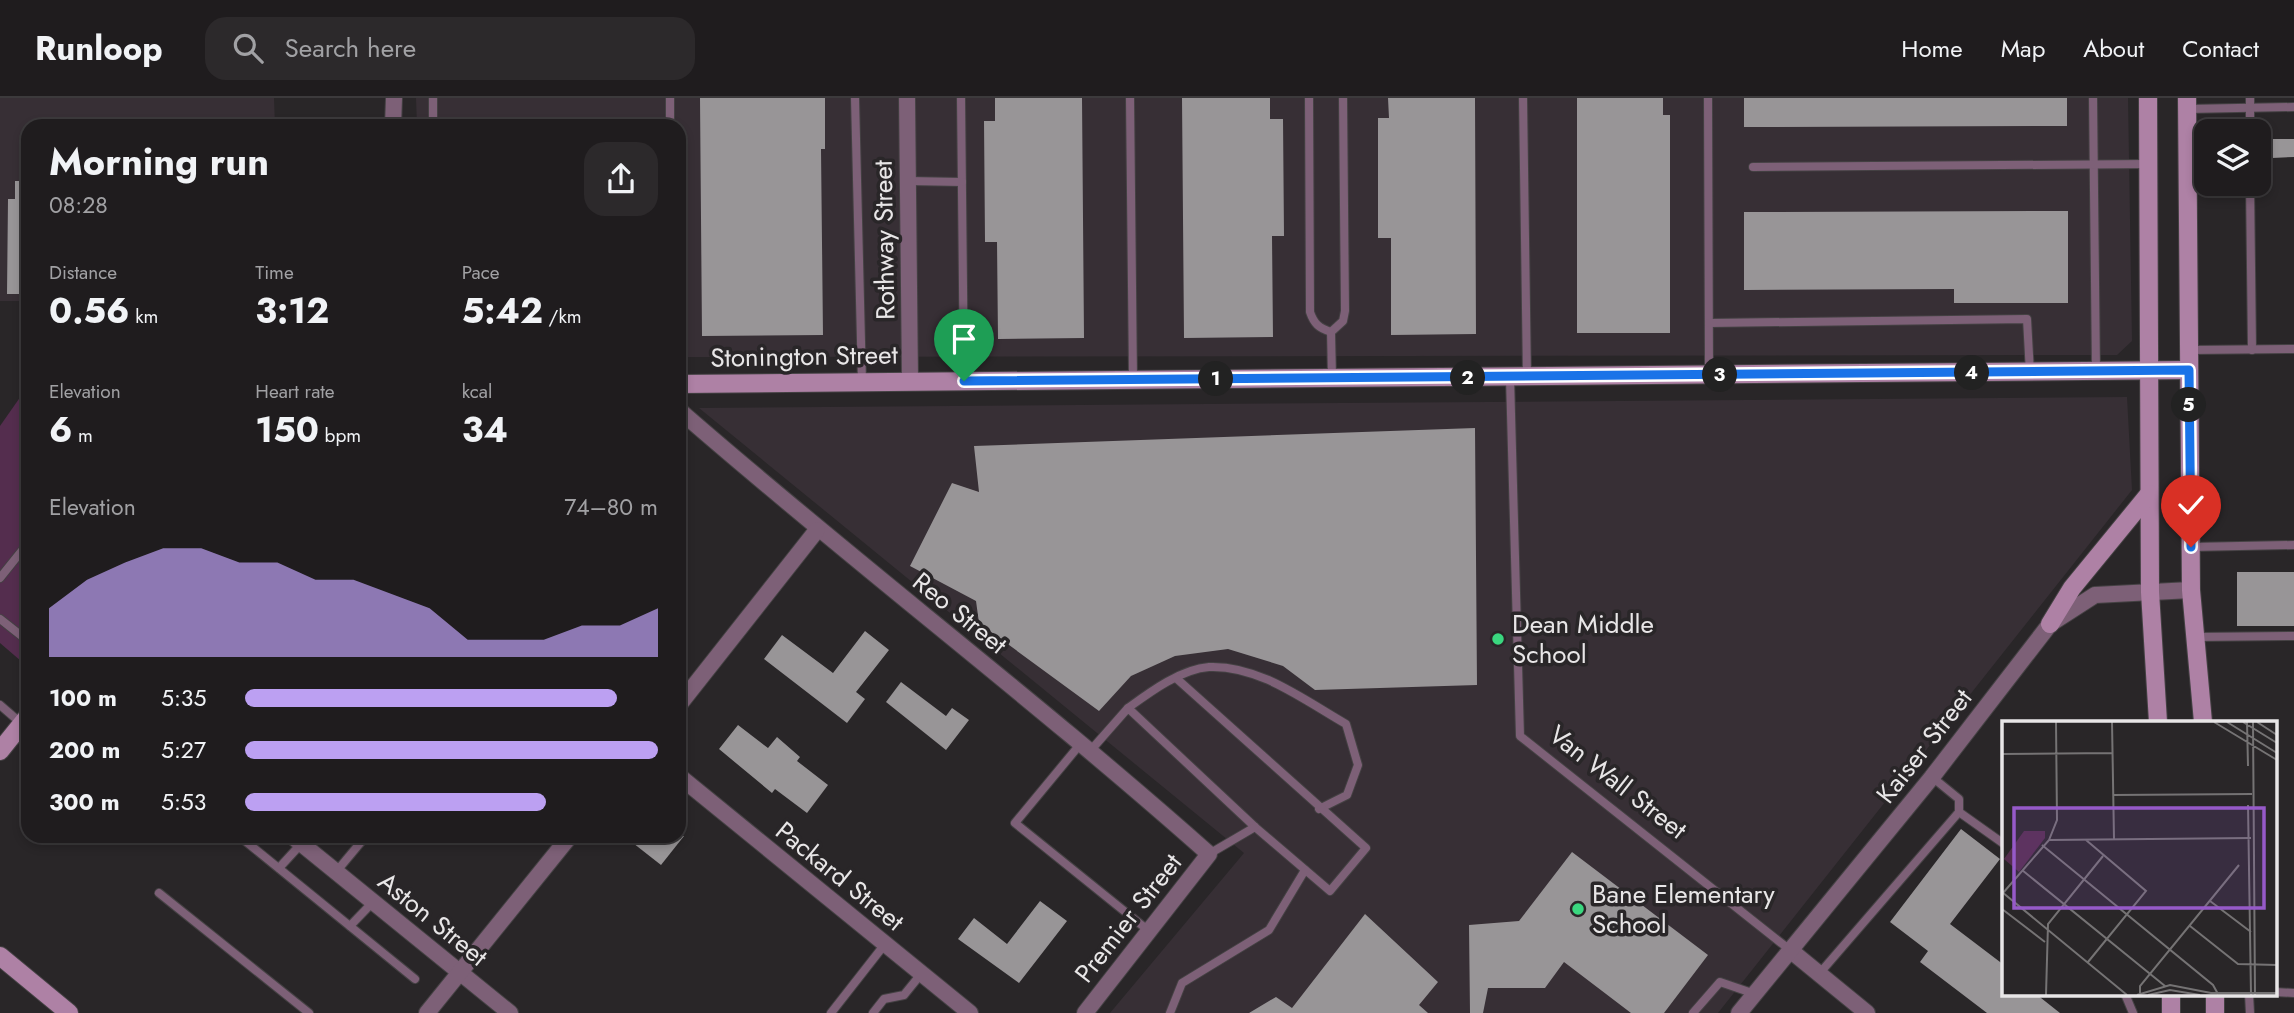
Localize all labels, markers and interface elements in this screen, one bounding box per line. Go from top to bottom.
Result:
search box [205,17,695,80]
text: Runloop [35,25,163,72]
icon: search [229,29,267,67]
text: Search here [285,29,416,67]
text: Home [1901,31,1963,66]
text: Map [2001,31,2045,66]
text: About [2083,31,2144,66]
text: Contact [2182,31,2259,66]
map controls [2194,119,2271,196]
button: layers [2194,119,2271,196]
text: Morning run [49,134,269,189]
button: share [584,142,658,216]
street label: Rothway Street [864,159,904,320]
text: 08:28 [49,188,108,222]
text: Distance [49,259,117,286]
text: Time [255,259,294,286]
text: Pace [462,259,500,286]
text: 0.56 [49,286,129,336]
text: 3:12 [255,286,329,336]
text: 5:42 [462,286,543,336]
text: km [129,303,158,330]
text: /km [543,303,582,330]
pin [934,309,994,381]
icon: arrive [945,320,983,358]
street label: Stonington Street [710,335,899,377]
pin: 4 [1954,356,1990,390]
pin: 3 [1702,358,1738,392]
text: 4 [1965,359,1978,386]
pin: 2 [1450,360,1486,396]
text: 3 [1714,361,1725,388]
pin: 1 [1198,362,1234,396]
text: 2 [1461,364,1474,391]
text: 1 [1211,365,1220,392]
text: Elevation [49,378,121,405]
text: Heart rate [255,378,335,405]
text: kcal [462,378,492,405]
pin: 5 [2172,388,2206,422]
text: 5 [2182,391,2195,418]
text: 6 [49,405,72,455]
text: 150 [255,405,319,455]
text: 34 [462,405,508,455]
text: m [72,422,93,449]
text: bpm [319,422,361,449]
pin [2161,475,2221,547]
icon: check [2172,486,2210,524]
text: Elevation [49,490,136,524]
text: 74–80 m [564,490,658,524]
street label: Reo Street [905,563,1016,663]
place label: Dean Middle School [1512,605,1654,673]
marker: Dean Middle School [1490,631,1506,647]
street label: Kaiser Street [1867,680,1981,812]
text: 100 m [49,681,117,715]
text: 5:35 [161,681,206,715]
street label: Van Wall Street [1541,716,1696,849]
inset map [2002,721,2276,996]
text: 200 m [49,733,120,767]
text: 5:27 [161,733,206,767]
text: 300 m [49,785,120,819]
text: 5:53 [161,785,206,819]
street label: Packard Street [767,812,913,940]
street label: Premier Street [1065,845,1191,991]
street label: Aston Street [370,863,497,976]
place label: Bane Elementary School [1592,875,1775,943]
marker: Bane Elementary School [1570,901,1586,917]

